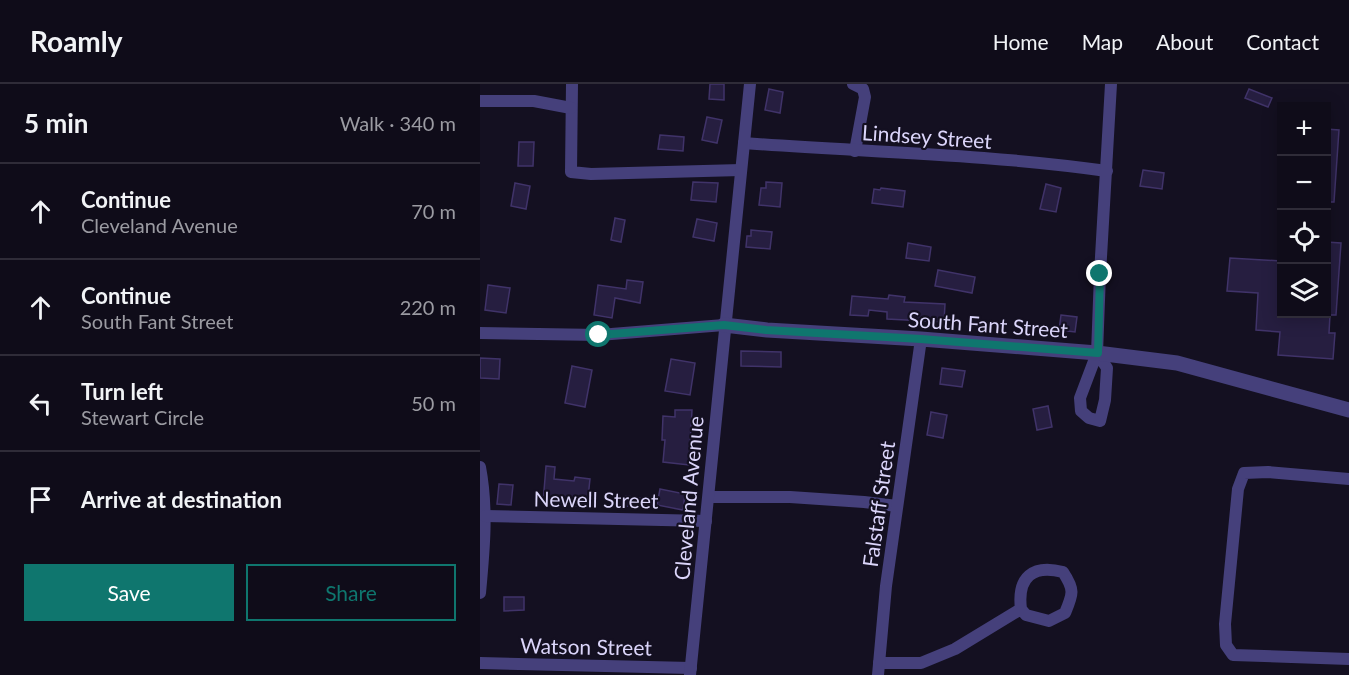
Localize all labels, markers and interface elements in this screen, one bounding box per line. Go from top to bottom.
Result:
text: Roamly [30,24,123,58]
text: Home [993,29,1049,54]
text: Map [1082,29,1123,54]
text: About [1156,29,1213,54]
text: Contact [1246,29,1319,54]
map controls [1277,102,1331,318]
button: + [1277,102,1331,156]
text: 5 min [24,107,88,139]
text: Walk · 340 m [340,111,456,135]
street label: Lindsey Street [861,119,993,153]
button: − [1277,156,1331,210]
text: Continue [81,186,171,213]
icon: ahead [24,195,57,228]
text: 70 m [411,199,456,223]
button: locate [1277,210,1331,264]
text: Cleveland Avenue [81,213,238,237]
route end [1086,260,1112,286]
button: layers [1277,264,1331,318]
text: Continue [81,282,171,309]
icon: ahead [24,291,57,324]
text: 220 m [400,295,456,319]
street label: South Fant Street [907,306,1069,342]
text: South Fant Street [81,309,234,333]
route start [585,321,611,347]
text: Turn left [81,378,163,405]
icon: left [24,387,57,420]
text: 50 m [411,391,456,415]
text: Stewart Circle [81,405,204,429]
street label: Cleveland Avenue [668,415,708,581]
street label: Falstaff Street [857,439,899,569]
icon: arrive [24,483,57,516]
street label: Newell Street [533,485,659,513]
text: Arrive at destination [81,486,282,513]
button: Save [24,564,234,621]
button: Share [246,564,456,621]
street label: Watson Street [520,632,653,660]

